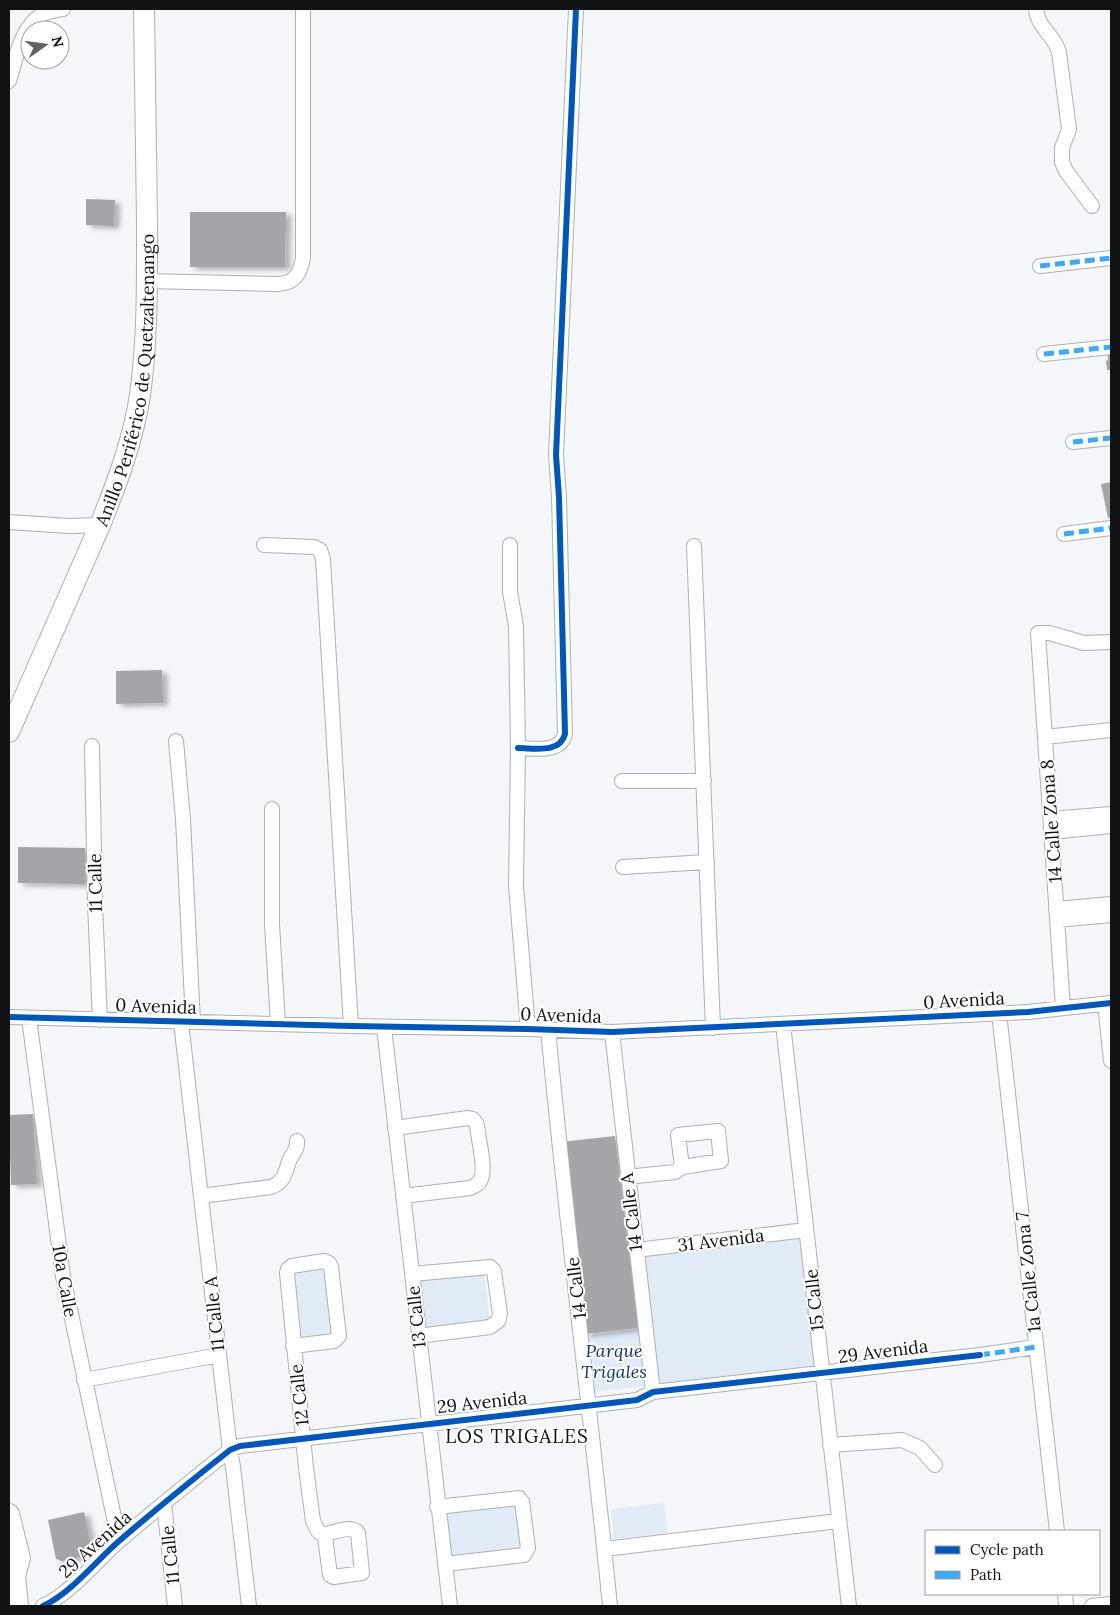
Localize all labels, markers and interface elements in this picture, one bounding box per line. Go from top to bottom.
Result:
north arrow [20,20,70,70]
text: N [48,34,68,49]
street label: Anillo Periférico de Quetzaltenango [89,234,159,530]
street label: 14 Calle Zona 8 [1035,758,1067,884]
street label: 11 Calle [83,853,107,913]
street label: 0 Avenida [923,986,1005,1014]
street label: 0 Avenida [115,993,197,1019]
street label: 0 Avenida [520,1002,602,1028]
street label: 14 Calle A [615,1171,647,1252]
street label: 1a Calle Zona 7 [1010,1210,1046,1334]
street label: 31 Avenida [676,1223,766,1257]
street label: 10a Calle [47,1243,83,1319]
street label: 14 Calle [561,1255,591,1320]
street label: 15 Calle [799,1267,829,1332]
street label: 11 Calle A [199,1275,229,1353]
street label: 13 Calle [401,1284,431,1349]
street label: 29 Avenida [837,1334,929,1368]
park label: Parque Trigales [581,1339,647,1383]
street label: 12 Calle [284,1363,314,1427]
street label: 29 Avenida [436,1386,528,1418]
district label: LOS TRIGALES [445,1424,589,1448]
street label: 29 Avenida [54,1505,136,1583]
street label: 11 Calle [155,1524,185,1586]
legend [925,1530,1100,1595]
text: Cycle path [970,1540,1044,1559]
text: Path [970,1565,1001,1584]

